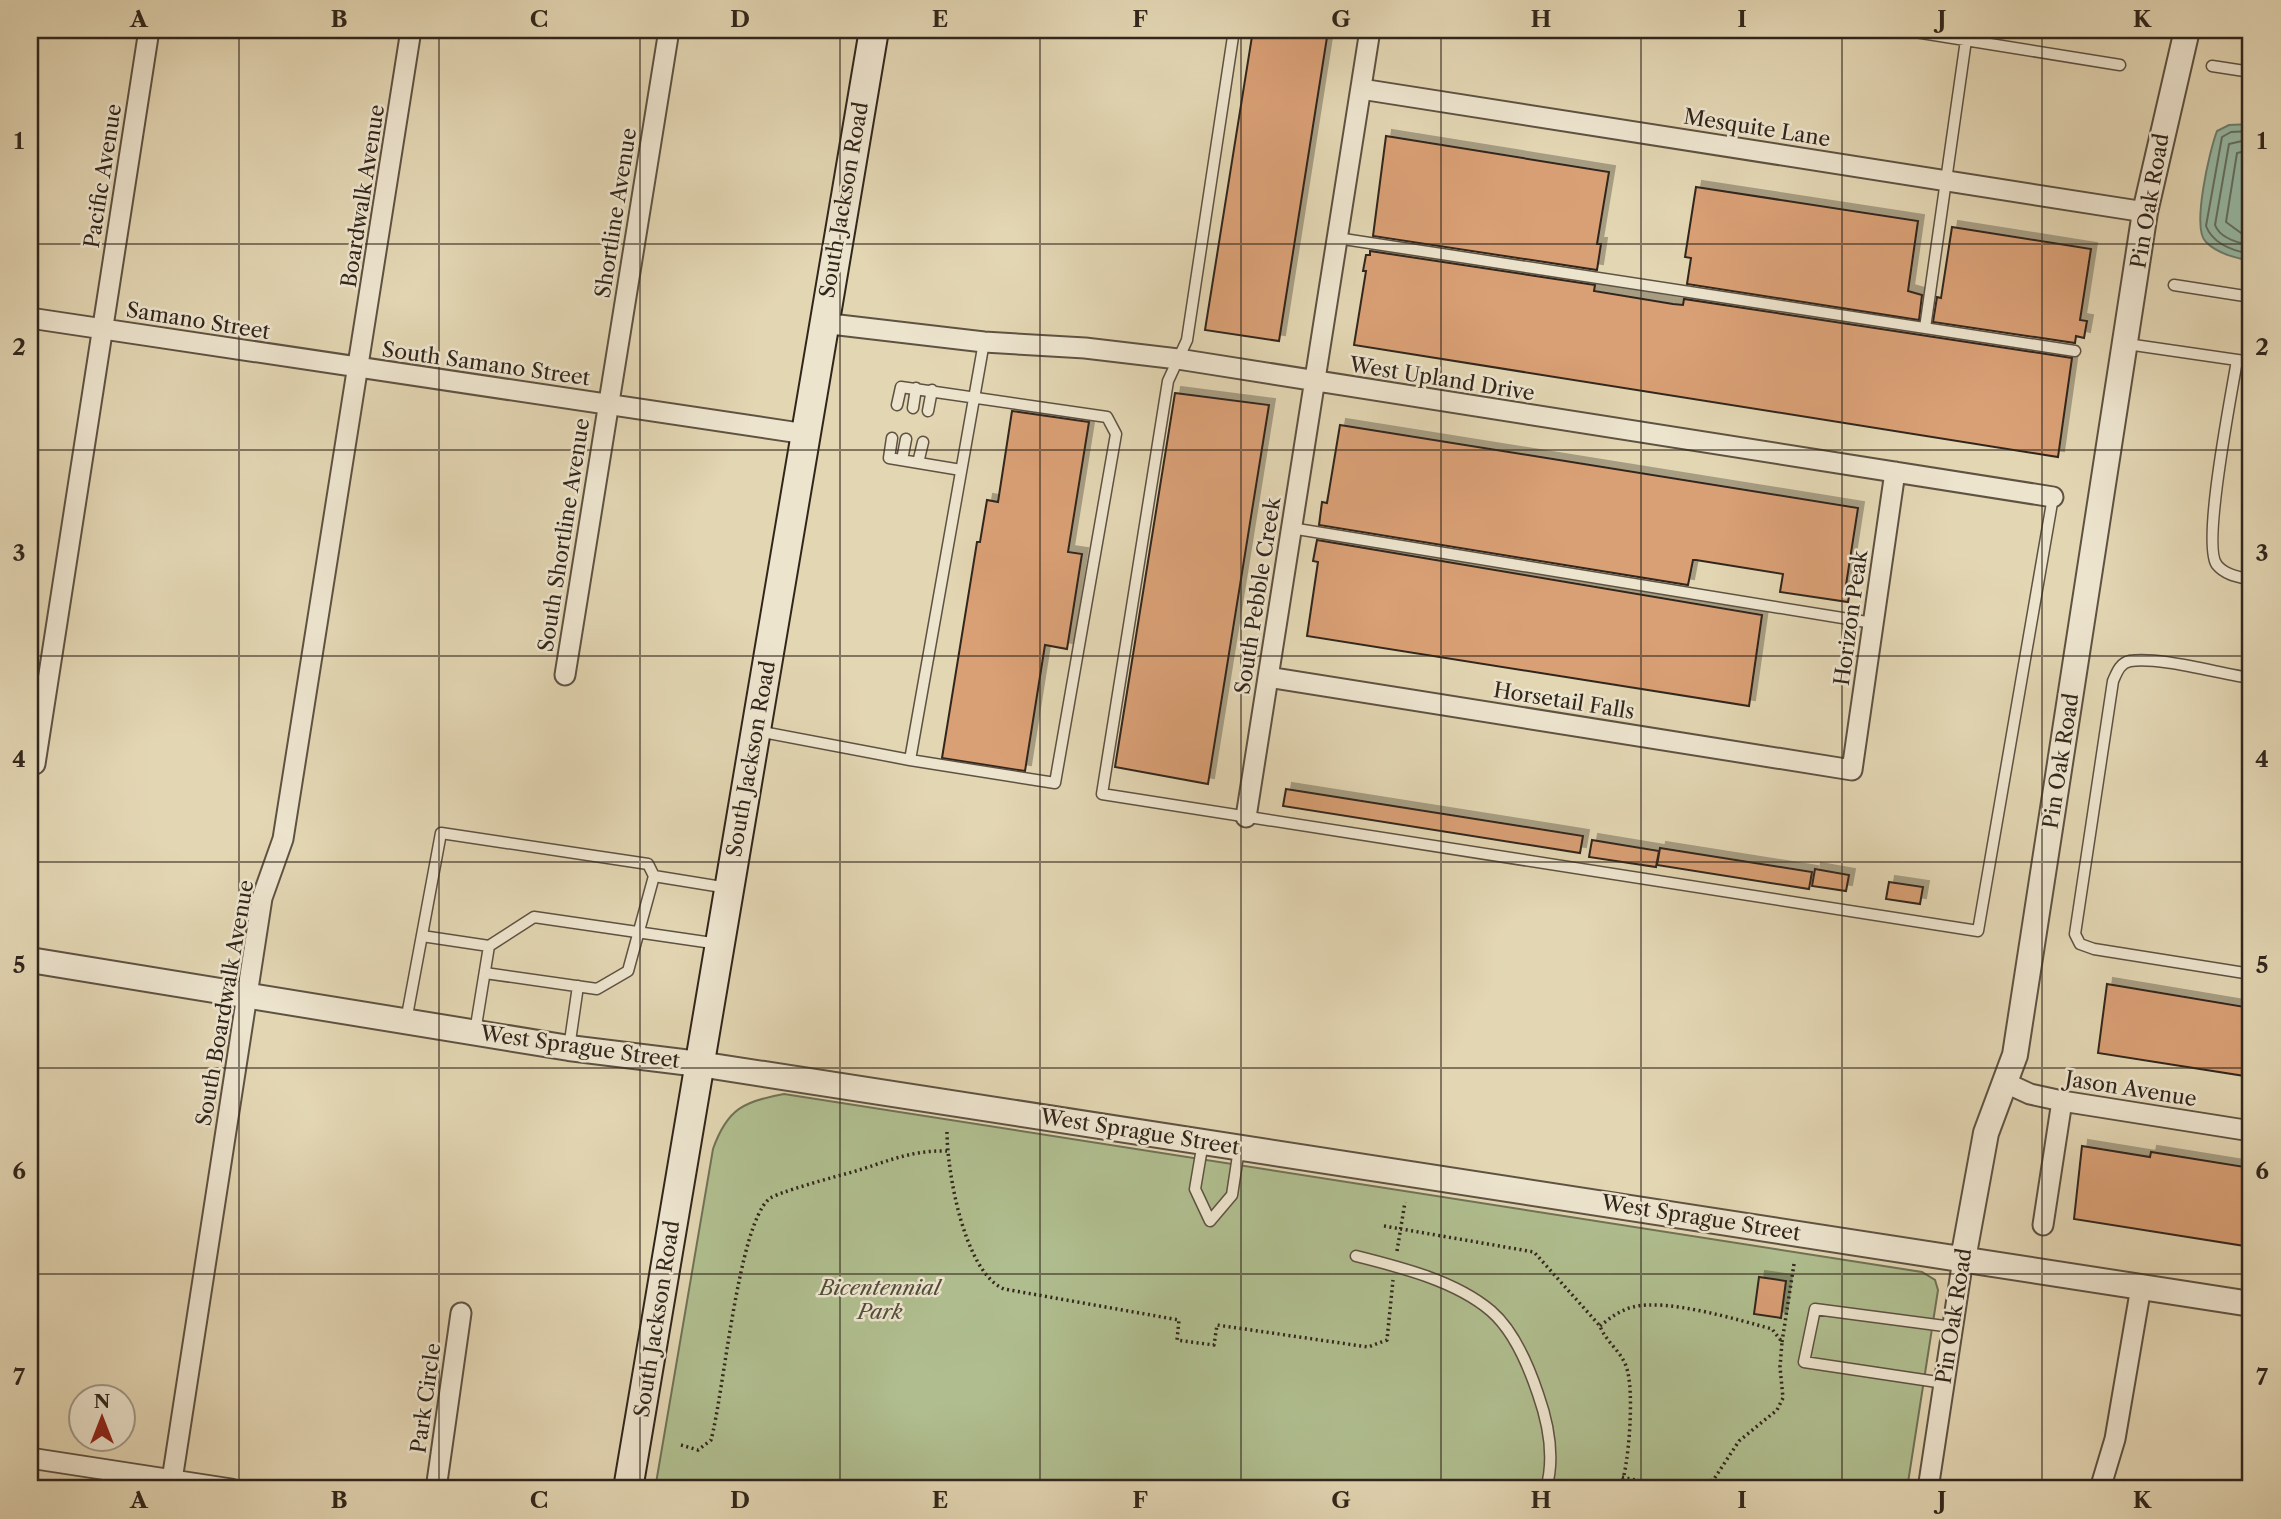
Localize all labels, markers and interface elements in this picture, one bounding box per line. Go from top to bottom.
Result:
text: A [129,5,149,33]
text: B [330,5,348,33]
text: C [530,5,548,33]
text: D [730,5,750,33]
text: E [932,5,948,33]
text: F [1132,5,1148,33]
text: G [1331,5,1351,33]
text: H [1531,5,1552,33]
text: I [1737,5,1747,33]
text: J [1933,5,1947,33]
text: K [2133,5,2152,33]
street label: South Jackson Road [814,100,873,300]
street label: Pacific Avenue [79,102,126,250]
street label: Boardwalk Avenue [336,103,389,289]
street label: Mesquite Lane [1682,104,1832,151]
street label: Shortline Avenue [590,126,641,300]
text: 1 [14,127,25,155]
text: 1 [2257,127,2268,155]
street label: Pin Oak Road [2125,131,2174,270]
street label: Samano Street [124,297,272,344]
text: 2 [12,333,26,361]
text: 2 [2255,333,2269,361]
street label: South Samano Street [380,337,592,391]
street label: West Upland Drive [1347,351,1536,405]
street label: South Shortline Avenue [533,416,594,654]
street label: South Pebble Creek [1230,495,1286,696]
text: 3 [13,539,26,567]
text: 3 [2256,539,2269,567]
street label: Horizon Peak [1829,548,1872,687]
street label: South Jackson Road [721,659,780,859]
street label: Horsetail Falls [1492,677,1636,724]
street label: Pin Oak Road [2037,691,2084,830]
text: 4 [12,745,26,773]
text: 4 [2255,745,2269,773]
street label: South Boardwalk Avenue [191,878,258,1128]
text: 5 [13,951,25,979]
text: 5 [2256,951,2268,979]
street label: West Sprague Street [478,1020,682,1073]
street label: Jason Avenue [2061,1065,2199,1111]
street label: West Sprague Street [1038,1103,1242,1160]
text: 6 [12,1157,26,1185]
text: 6 [2255,1157,2269,1185]
street label: West Sprague Street [1599,1189,1803,1246]
street label: South Jackson Road [629,1219,684,1419]
street label: Pin Oak Road [1930,1246,1977,1385]
park label: Bicentennial Park [817,1275,943,1324]
street label: Park Circle [405,1341,446,1455]
text: 7 [13,1363,25,1391]
text: 7 [2256,1363,2268,1391]
north arrow [66,1382,136,1452]
text: N [94,1390,110,1413]
text: A [129,1486,149,1514]
text: B [330,1486,348,1514]
text: C [530,1486,548,1514]
text: D [730,1486,750,1514]
text: E [932,1486,948,1514]
text: F [1132,1486,1148,1514]
text: G [1331,1486,1351,1514]
text: H [1531,1486,1552,1514]
text: I [1737,1486,1747,1514]
text: J [1933,1486,1947,1514]
text: K [2133,1486,2152,1514]

